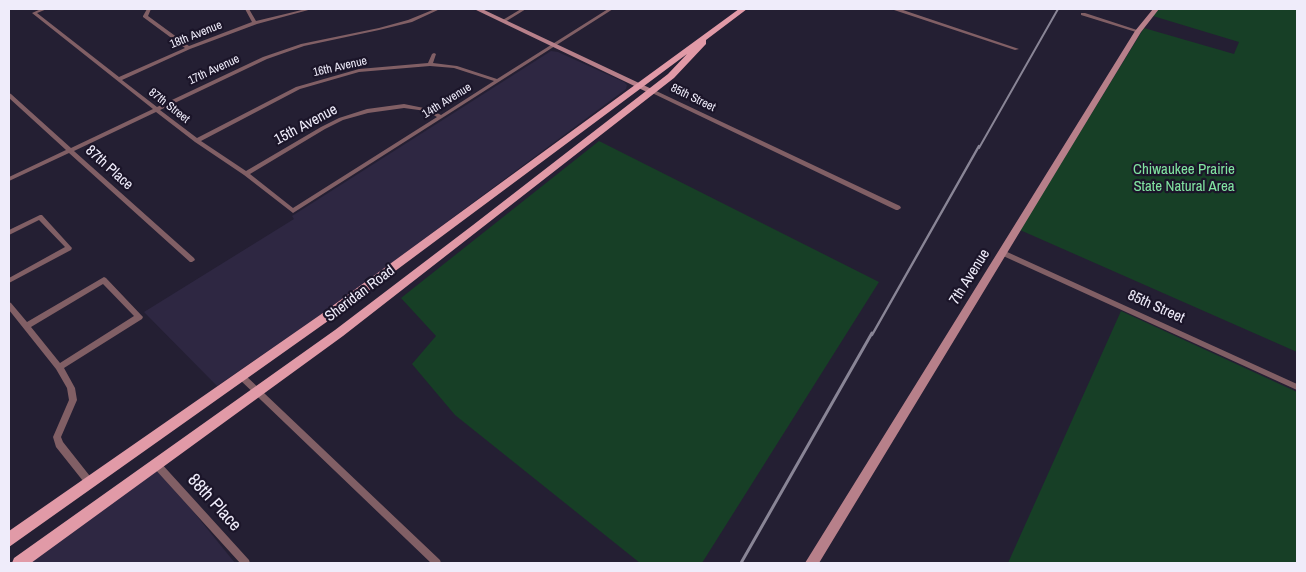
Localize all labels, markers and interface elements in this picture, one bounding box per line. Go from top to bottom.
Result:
street label: 18th Avenue [168,18,224,52]
street label: 17th Avenue [186,52,242,88]
street label: 16th Avenue [312,54,368,80]
street label: 14th Avenue [420,80,474,122]
street label: 85th Street [668,81,718,115]
street label: 87th Street [146,86,192,126]
street label: 15th Avenue [271,101,341,149]
street label: 87th Place [81,142,137,194]
park label: Chiwaukee Prairie State Natural Area [1133,161,1235,196]
street label: 7th Avenue [946,246,994,308]
street label: Sheridan Road [322,262,398,326]
street label: 85th Street [1125,287,1187,327]
street label: 88th Place [183,470,245,536]

